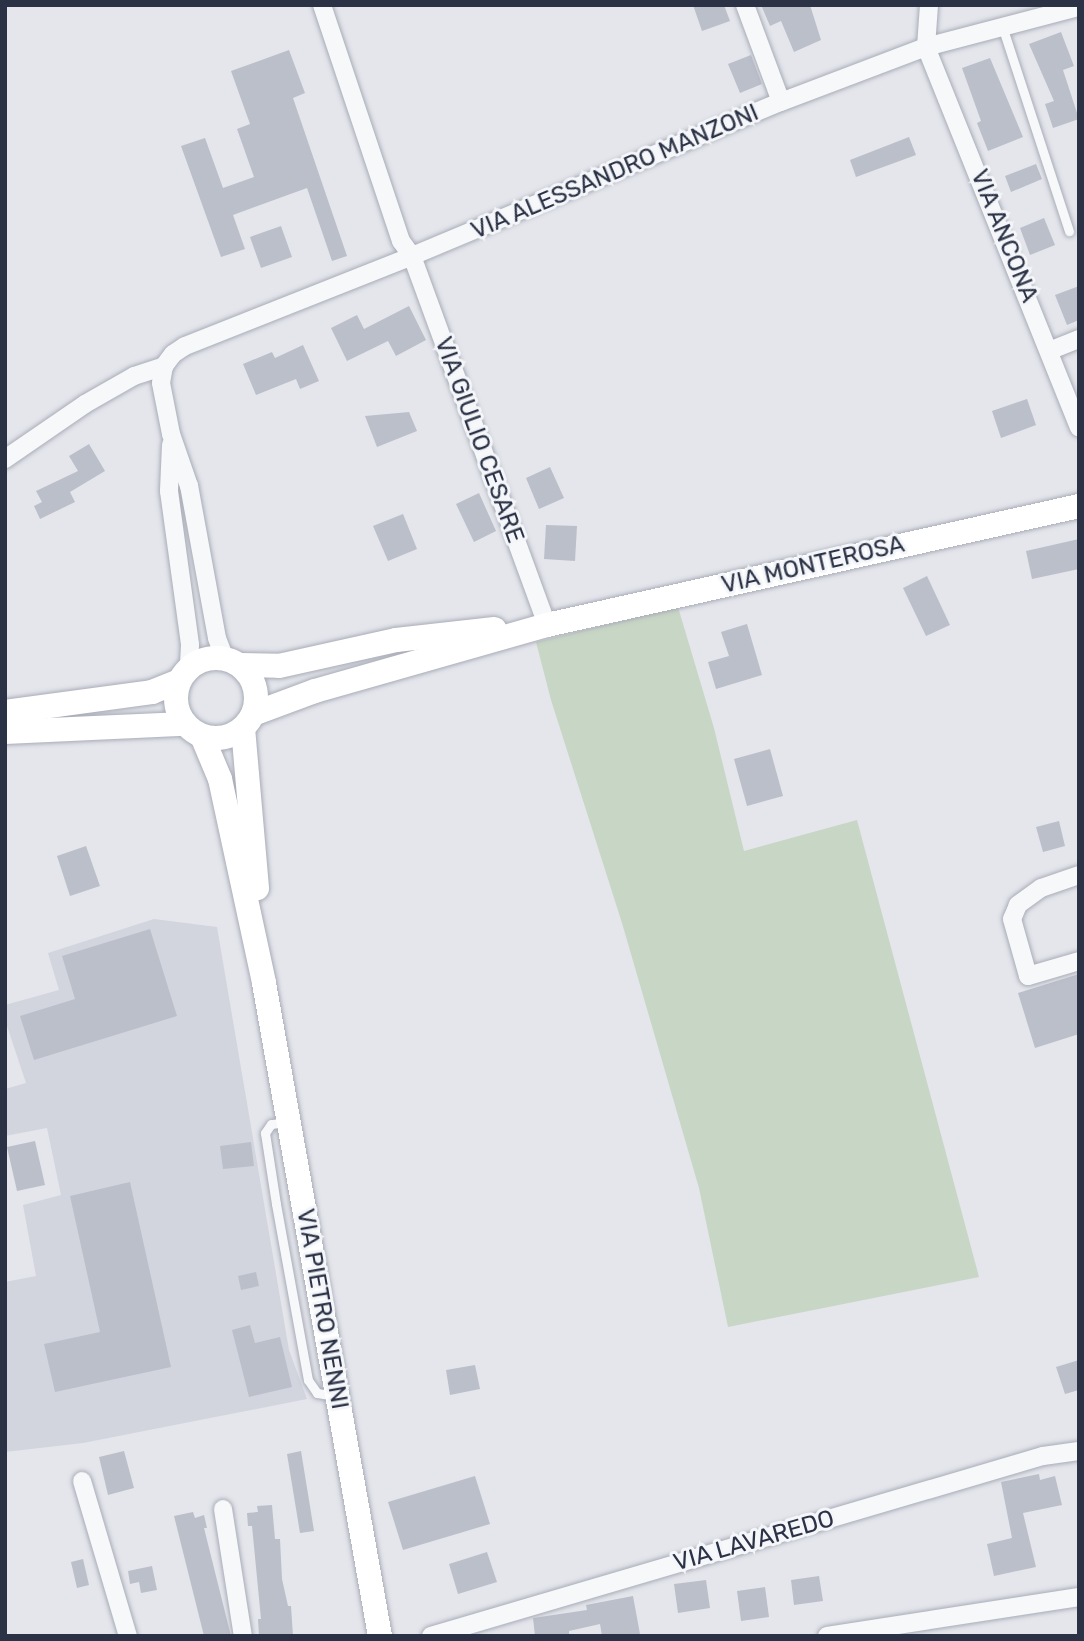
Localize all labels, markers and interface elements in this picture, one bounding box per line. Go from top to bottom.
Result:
street label: VIA ALESSANDRO MANZONI [466,98,764,246]
street label: VIA ANCONA [964,165,1044,307]
street label: VIA GIULIO CESARE [428,333,530,547]
street label: VIA MONTEROSA [718,530,908,600]
street label: VIA PIETRO NENNI [290,1206,354,1412]
street label: VIA LAVAREDO [670,1504,838,1578]

